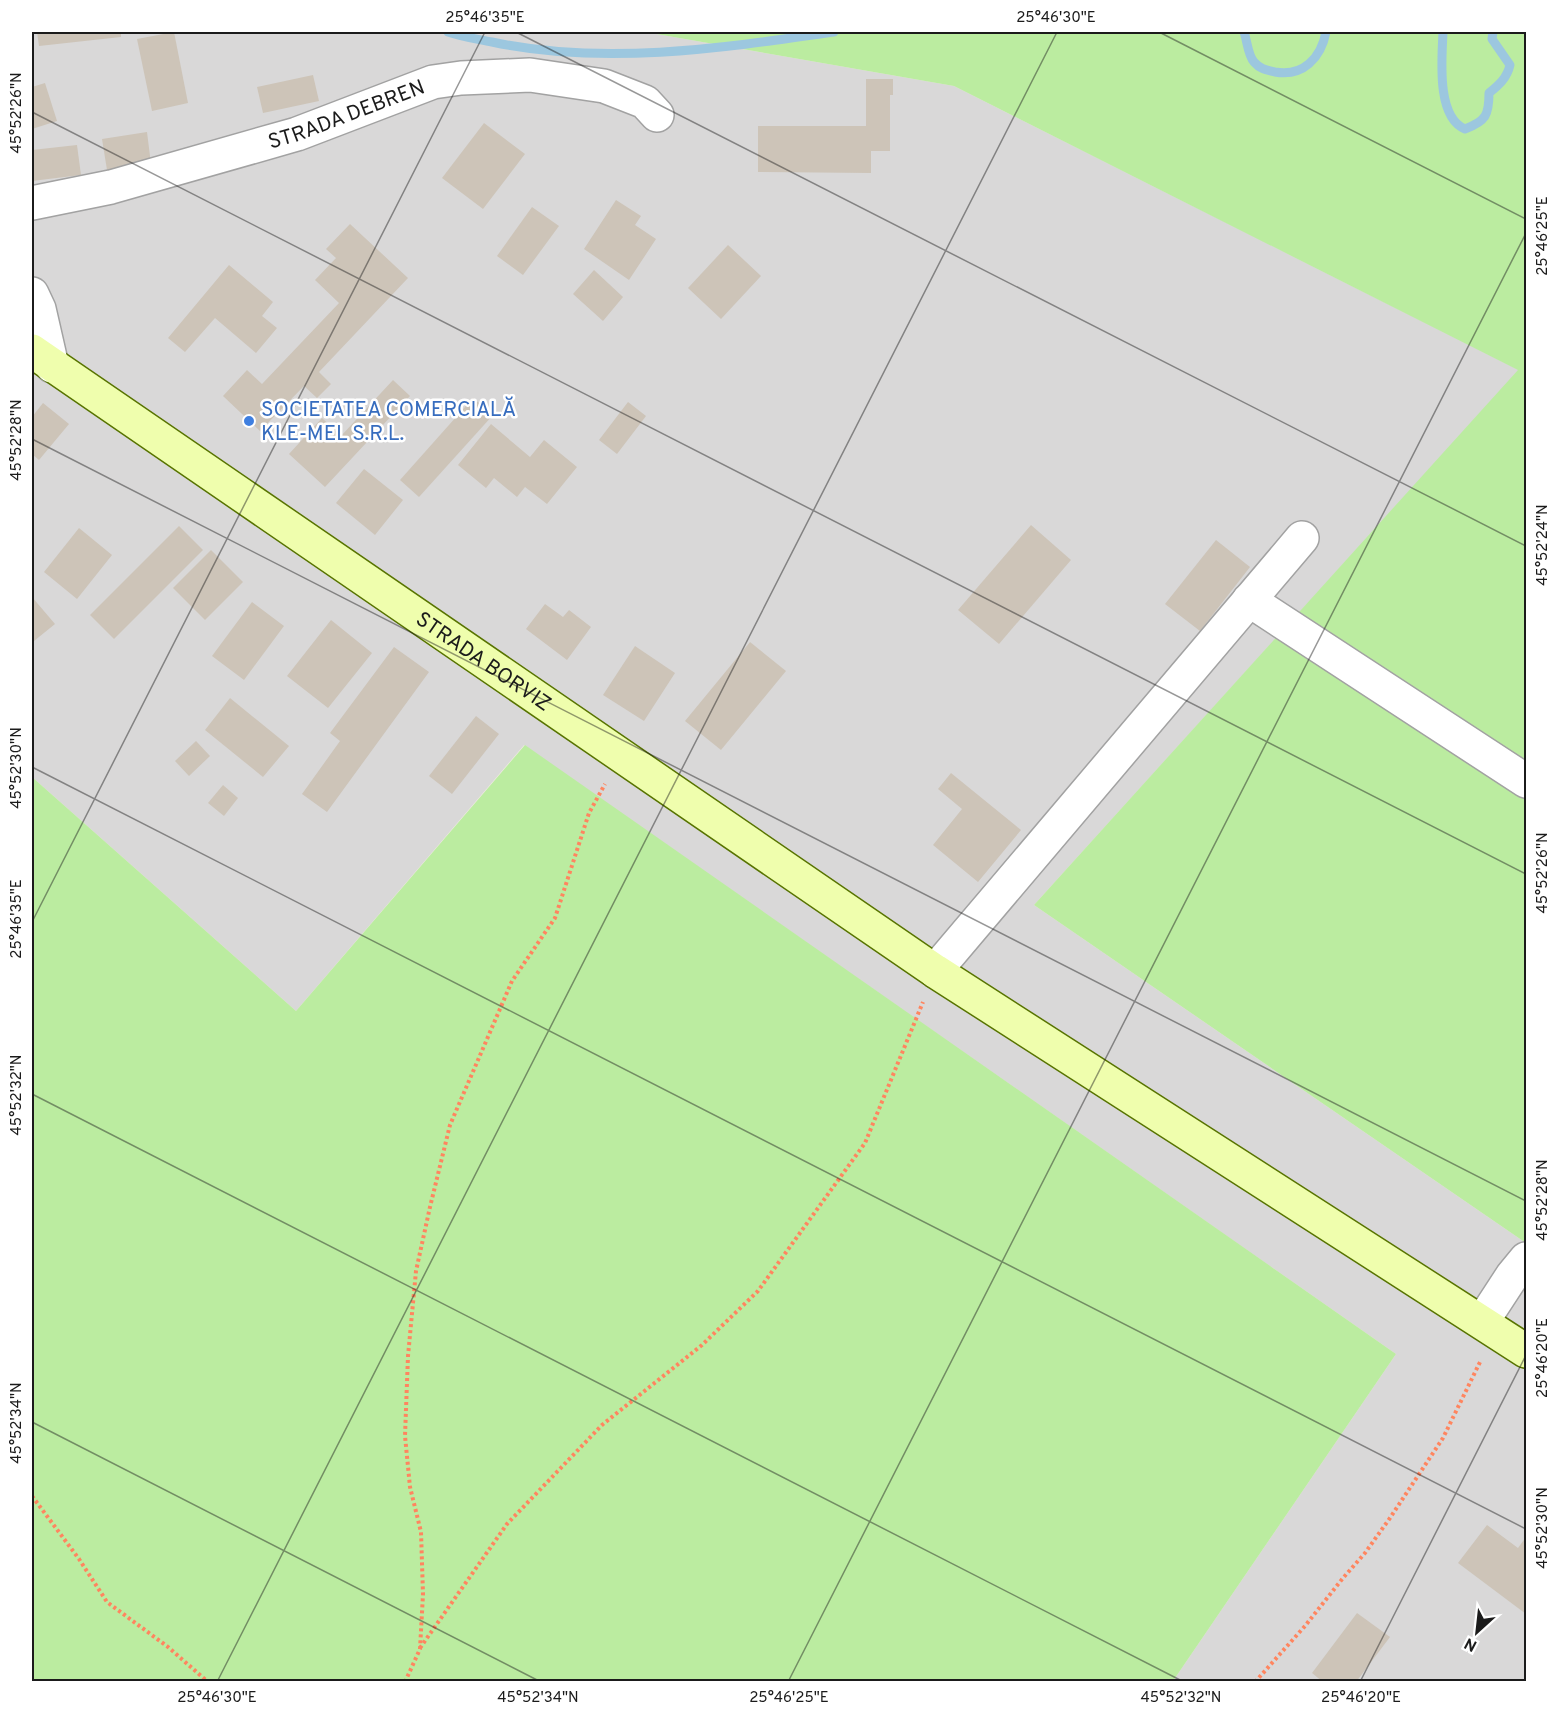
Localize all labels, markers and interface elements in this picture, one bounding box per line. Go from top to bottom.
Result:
text: 25°46'35"E [445,9,525,28]
text: 25°46'30"E [1016,9,1096,28]
text: 45°52'26"N [8,72,27,154]
street label: STRADA DEBREN [265,74,429,157]
text: 25°46'25"E [1534,196,1553,276]
place label: SOCIETATEA COMERCIALĂ KLE-MEL S.R.L. [261,396,516,448]
text: 45°52'28"N [8,399,27,481]
marker: SOCIETATEA COMERCIALĂ KLE-MEL S.R.L. [242,414,256,428]
text: 45°52'24"N [1534,504,1553,586]
street label: STRADA BORVIZ [410,606,556,718]
text: 45°52'30"N [8,727,27,809]
text: 45°52'26"N [1534,832,1553,914]
text: 25°46'35"E [8,879,27,959]
text: 45°52'32"N [8,1055,27,1135]
text: 45°52'28"N [1534,1159,1553,1241]
text: 25°46'20"E [1534,1318,1553,1398]
text: 45°52'34"N [8,1382,27,1464]
text: 45°52'30"N [1534,1487,1553,1569]
north arrow [1447,1602,1507,1662]
text: N [1461,1632,1481,1655]
text: 25°46'30"E [177,1689,257,1708]
text: 45°52'34"N [497,1689,579,1708]
text: 25°46'25"E [749,1689,829,1708]
text: 45°52'32"N [1141,1689,1221,1708]
text: 25°46'20"E [1321,1689,1401,1708]

